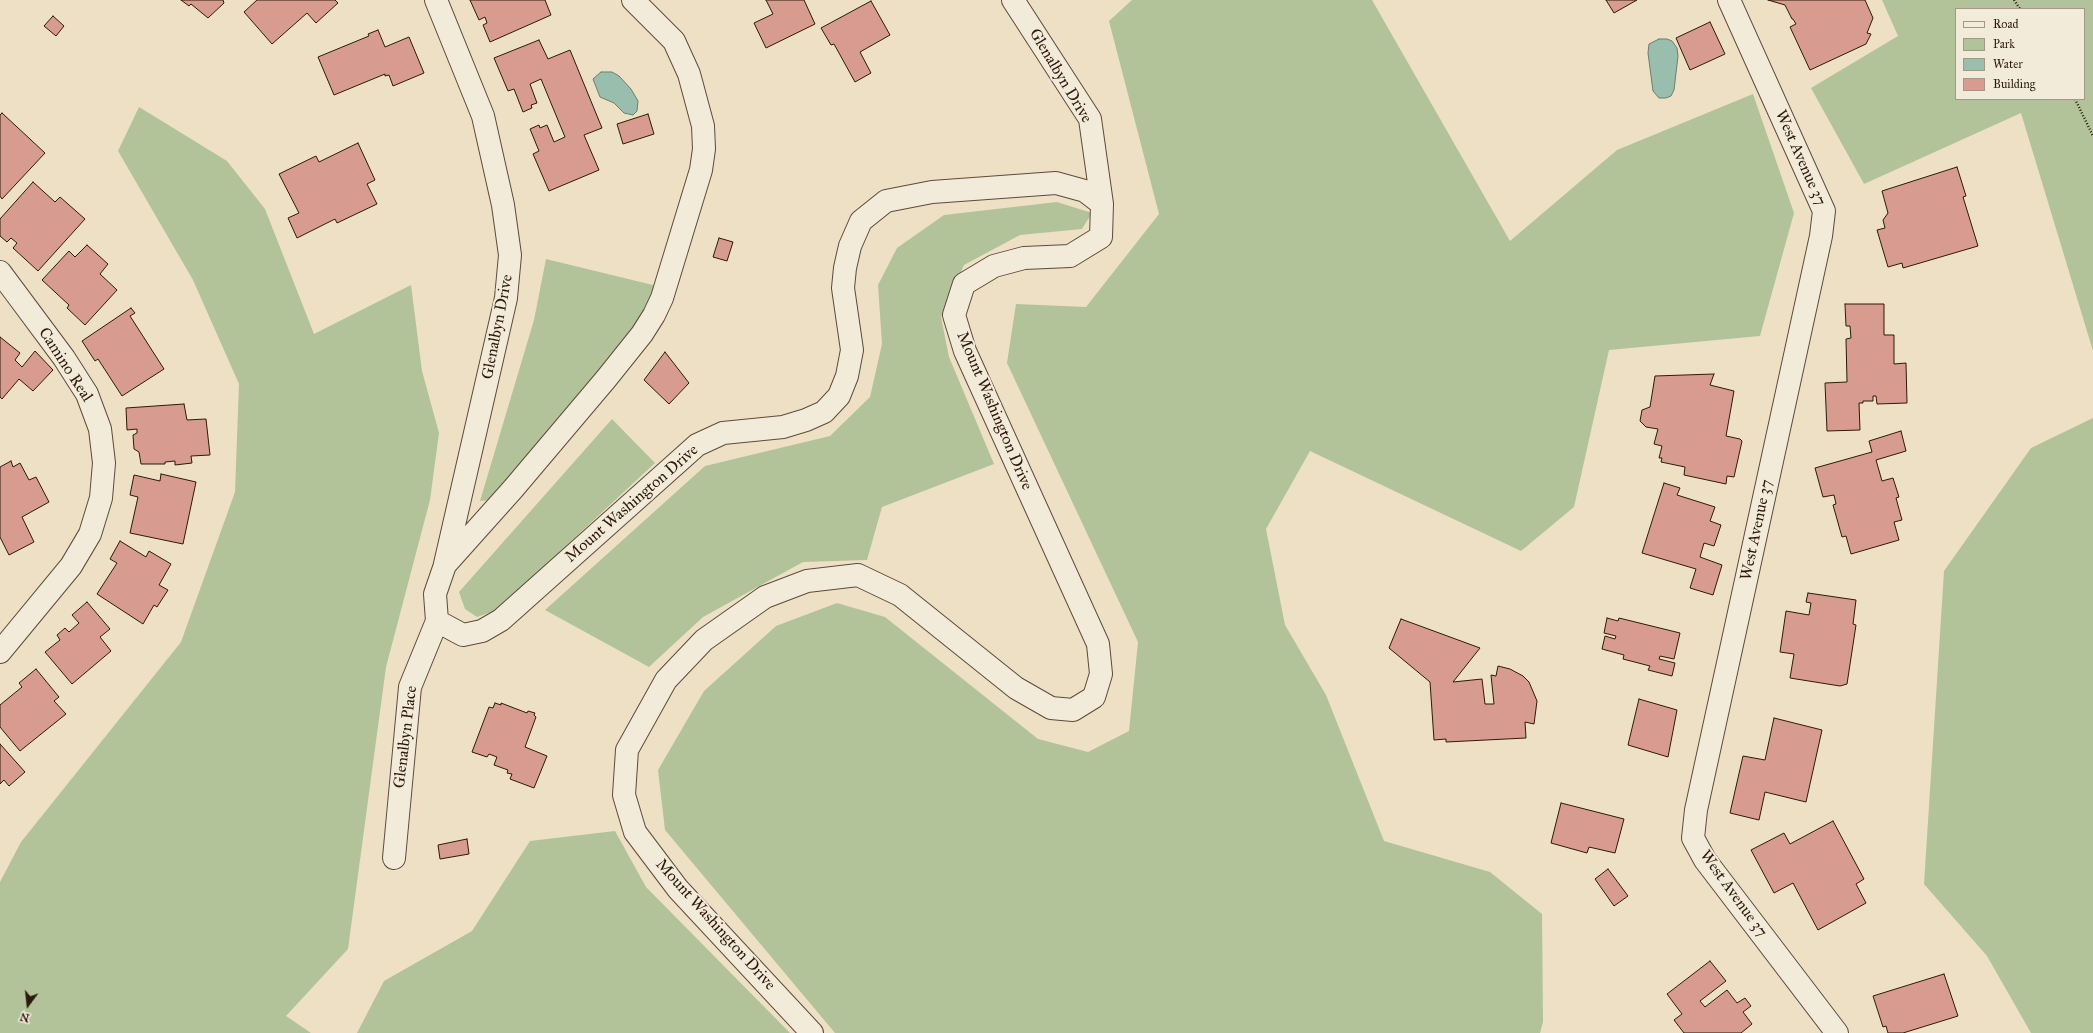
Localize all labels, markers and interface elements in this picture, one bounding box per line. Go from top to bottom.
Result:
legend [1955,8,2085,100]
text: Road [1993,17,2019,31]
street label: Glenalbyn Drive [1024,25,1096,127]
text: Park [1993,37,2015,51]
text: Water [1993,57,2023,71]
text: Building [1993,77,2035,91]
street label: West Avenue 37 [1770,107,1830,209]
street label: Glenalbyn Drive [478,273,518,381]
street label: Camino Real [34,324,96,406]
street label: Mount Washington Drive [952,329,1036,493]
street label: Mount Washington Drive [562,441,702,567]
street label: West Avenue 37 [1737,478,1777,582]
street label: Glenalbyn Place [390,685,422,789]
street label: West Avenue 37 [1695,847,1771,941]
street label: Mount Washington Drive [651,855,779,995]
north arrow [8,985,48,1025]
text: N [19,1010,31,1025]

